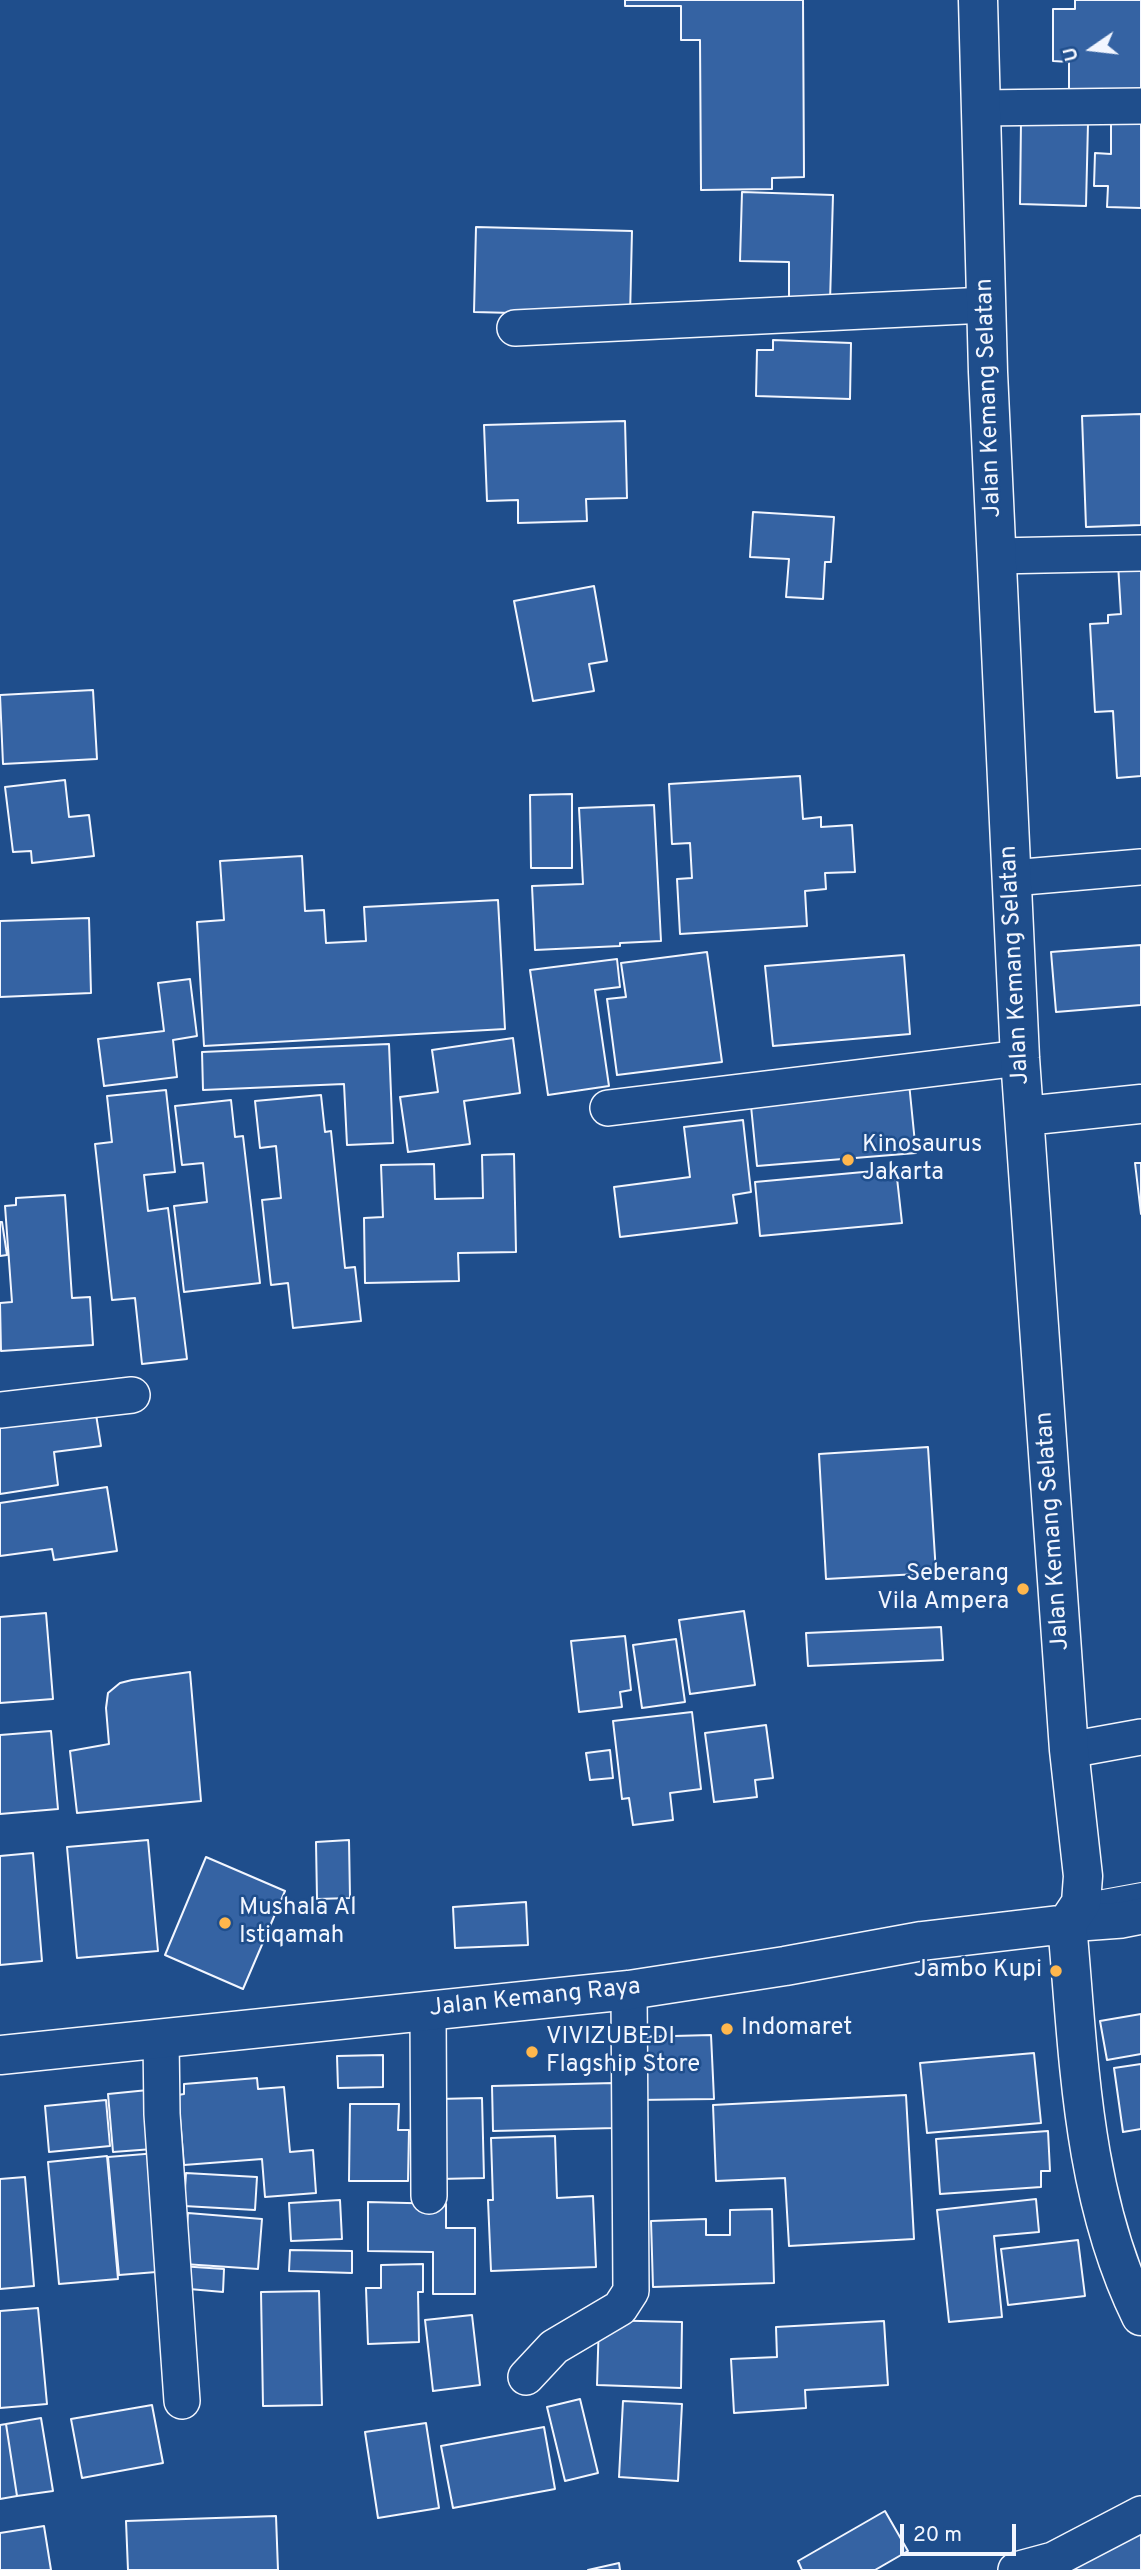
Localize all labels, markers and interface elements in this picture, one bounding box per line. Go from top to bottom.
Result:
north arrow [1057,14,1127,84]
text: U [1058,45,1085,64]
street label: Jalan Kemang Selatan [971,278,1009,518]
street label: Jalan Kemang Selatan [995,845,1037,1085]
place label: Kinosaurus Jakarta [862,1132,982,1188]
marker: Kinosaurus Jakarta [840,1152,856,1168]
street label: Jalan Kemang Selatan [1031,1410,1077,1652]
place label: Seberang Vila Ampera [877,1561,1009,1617]
marker: Seberang Vila Ampera [1015,1581,1031,1597]
place label: Mushala Al Istiqamah [239,1895,356,1951]
marker: Mushala Al Istiqamah [217,1915,233,1931]
place label: Jambo Kupi [914,1957,1042,1985]
marker: Jambo Kupi [1048,1963,1064,1979]
street label: Jalan Kemang Raya [428,1974,642,2024]
place label: Indomaret [741,2015,852,2043]
marker: Indomaret [719,2021,735,2037]
place label: VIVIZUBEDI Flagship Store [546,2024,700,2080]
marker: VIVIZUBEDI Flagship Store [524,2044,540,2060]
scale bar [903,2510,1018,2554]
text: 20 m [913,2522,962,2549]

